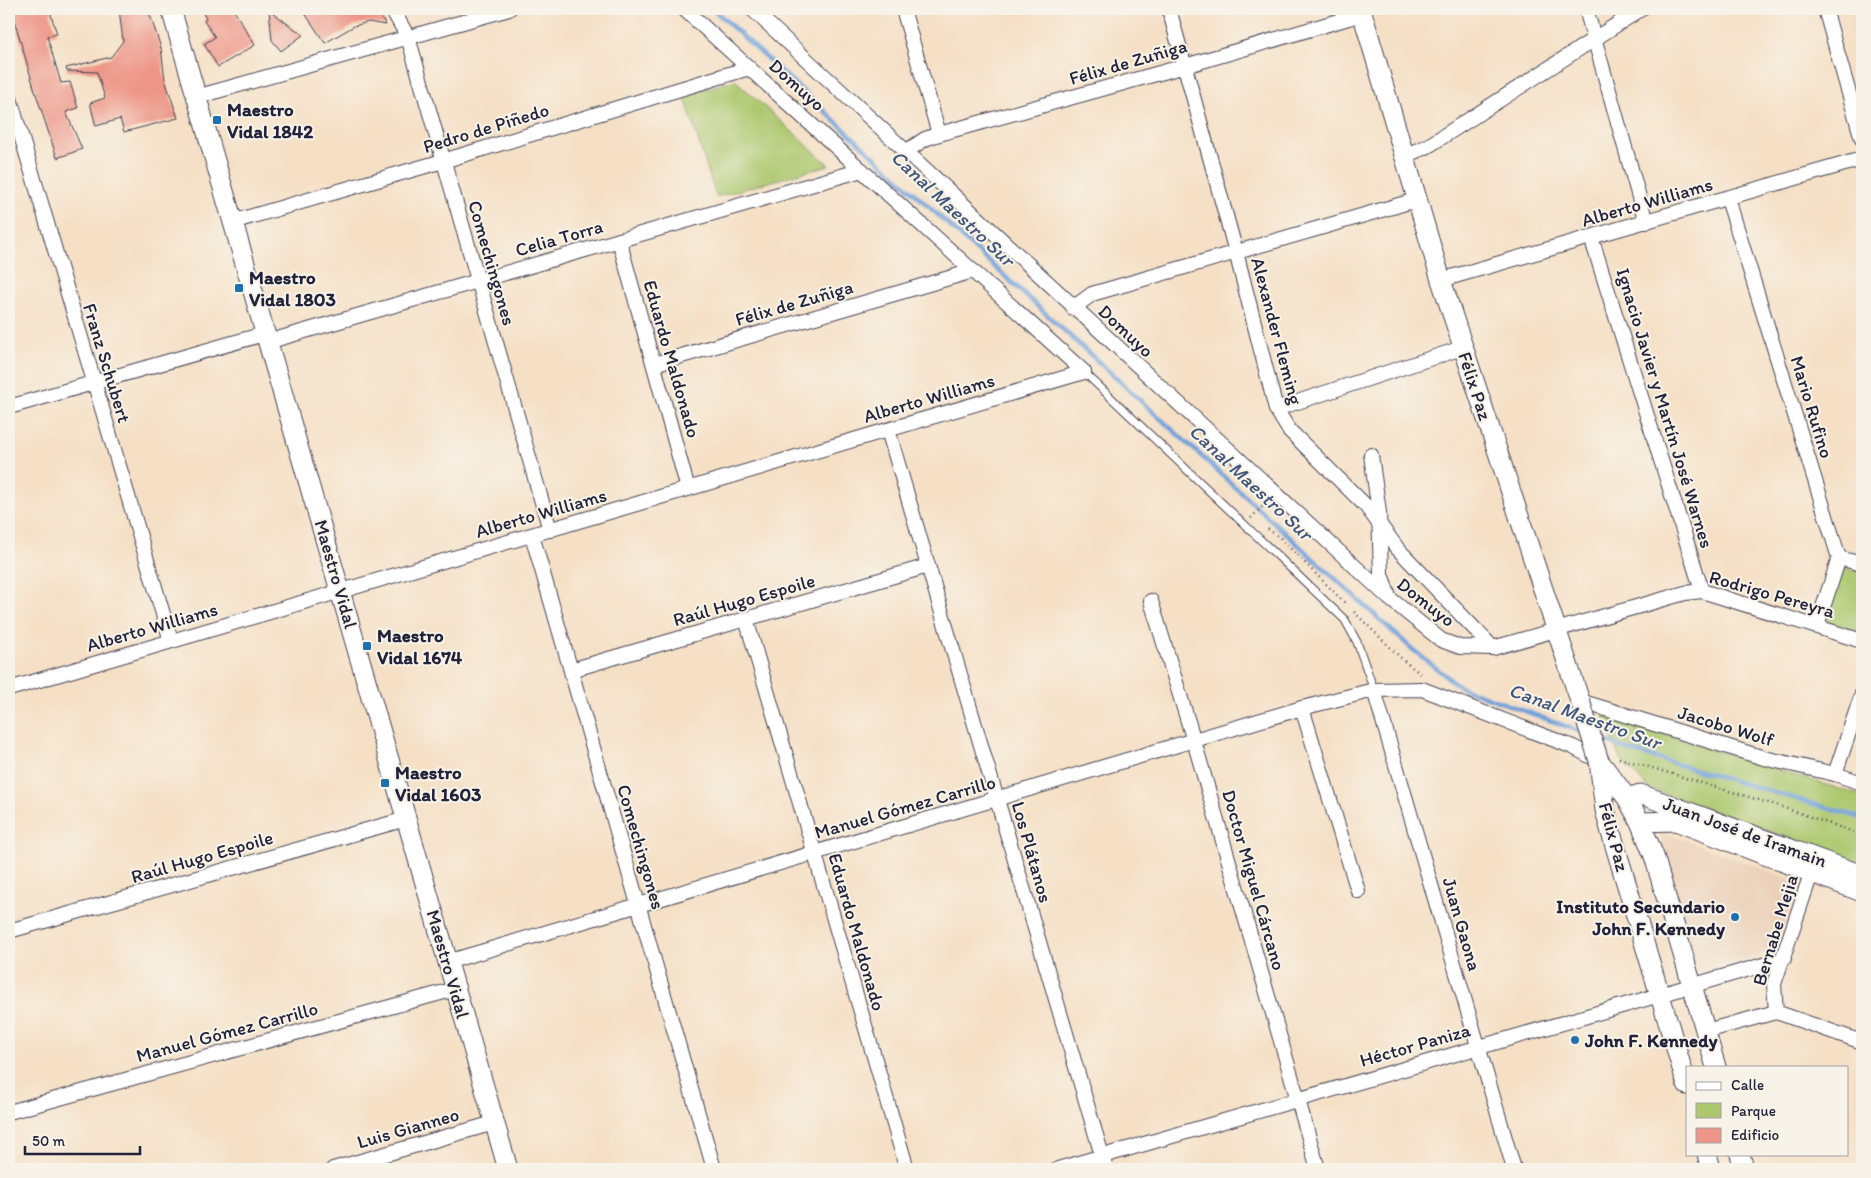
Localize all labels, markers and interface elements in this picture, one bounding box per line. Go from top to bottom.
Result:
street label: Félix de Zuñiga [1066,34,1190,90]
street label: Domuyo [764,54,830,116]
place label: Maestro Vidal 1842 [227,98,313,143]
street label: Pedro de Piñedo [420,98,552,158]
marker: Maestro Vidal 1842 [211,114,223,126]
water label: Canal Maestro Sur [886,145,1021,273]
street label: Alberto Williams [1579,172,1715,232]
street label: Comechingones [463,198,521,328]
street label: Celia Torra [513,215,605,261]
street label: Alexander Fleming [1246,255,1308,407]
street label: Ignacio Javier y Martín José Warnes [1611,265,1719,551]
place label: Maestro Vidal 1803 [249,266,336,311]
street label: Félix de Zuñiga [732,275,856,331]
street label: Eduardo Maldonado [638,277,706,441]
marker: Maestro Vidal 1803 [233,282,245,294]
street label: Domuyo [1094,300,1158,362]
street label: Franz Schubert [78,301,136,425]
street label: Félix Paz [1453,349,1497,423]
street label: Mario Rufino [1786,353,1838,461]
street label: Alberto Williams [861,368,997,428]
water label: Canal Maestro Sur [1184,419,1319,547]
street label: Alberto Williams [473,483,609,543]
street label: Maestro Vidal [309,517,363,632]
street label: Rodrigo Pereyra [1707,565,1838,623]
street label: Raúl Hugo Espoile [670,569,818,631]
street label: Domuyo [1392,572,1460,632]
street label: Alberto Williams [84,597,220,657]
place label: Maestro Vidal 1674 [377,624,463,669]
marker: Maestro Vidal 1674 [361,640,373,652]
water label: Canal Maestro Sur [1506,677,1666,755]
street label: Jacobo Wolf [1675,701,1777,752]
place label: Maestro Vidal 1603 [395,761,481,806]
street label: Manuel Gómez Carrillo [812,770,998,844]
marker: Maestro Vidal 1603 [379,777,391,789]
street label: Comechingones [612,782,670,912]
street label: Doctor Miguel Cárcano [1217,787,1291,973]
street label: Juan José de Iramain [1660,792,1830,872]
street label: Los Plátanos [1007,799,1057,905]
street label: Félix Paz [1594,800,1634,874]
street label: Raúl Hugo Espoile [128,826,276,888]
street label: Eduardo Maldonado [823,850,891,1014]
street label: Bernabe Mejia [1747,871,1803,988]
street label: Juan Gaona [1438,875,1486,973]
place label: Instituto Secundario John F. Kennedy [1556,895,1725,940]
street label: Maestro Vidal [421,907,475,1022]
marker: Instituto Secundario John F. Kennedy [1729,911,1741,923]
street label: Manuel Gómez Carrillo [134,997,320,1067]
street label: Héctor Paniza [1357,1018,1473,1072]
place label: John F. Kennedy [1584,1029,1717,1052]
marker: John F. Kennedy [1569,1034,1581,1046]
legend [1686,1066,1848,1156]
text: Calle [1731,1076,1764,1094]
street label: Luis Gianneo [354,1102,462,1154]
text: Parque [1731,1102,1776,1120]
scale bar [25,1123,140,1155]
text: Edificio [1731,1126,1779,1144]
text: 50 m [32,1132,65,1150]

